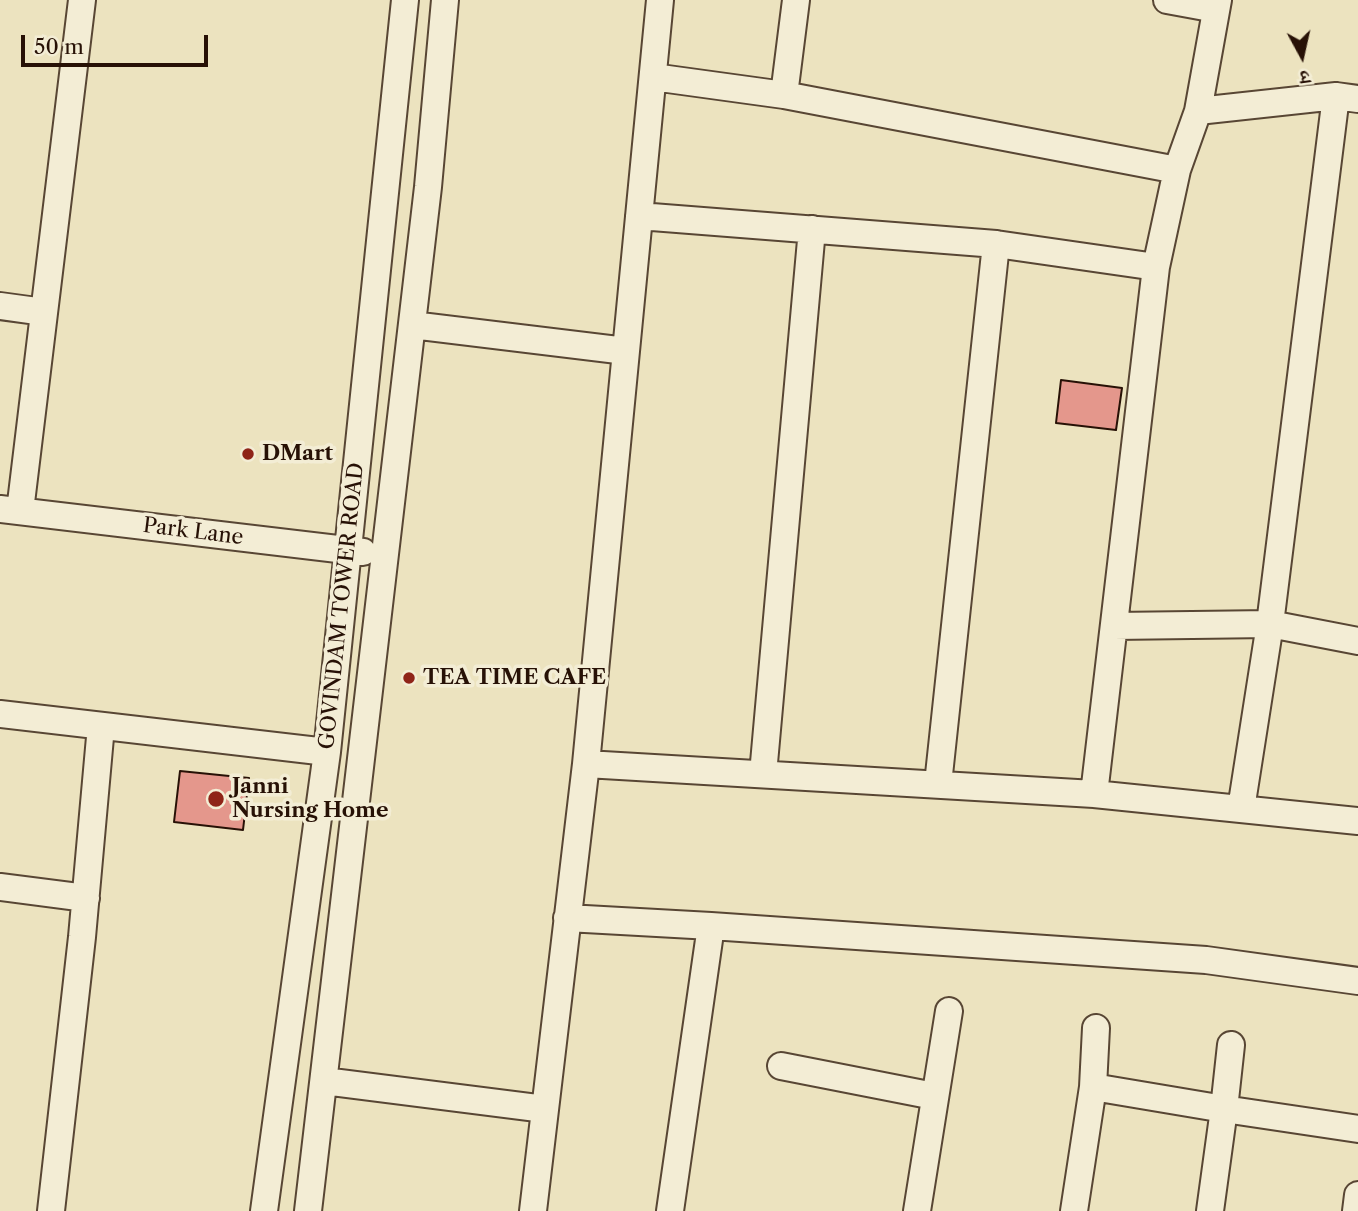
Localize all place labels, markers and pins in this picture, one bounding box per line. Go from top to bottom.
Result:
place label: DMart [262,441,333,467]
marker: DMart [240,446,256,462]
place label: TEA TIME CAFE [423,665,606,691]
marker: TEA TIME CAFE [401,670,417,686]
place label: Janni Nursing Home [232,774,389,824]
marker: Janni Nursing Home [206,789,226,809]

